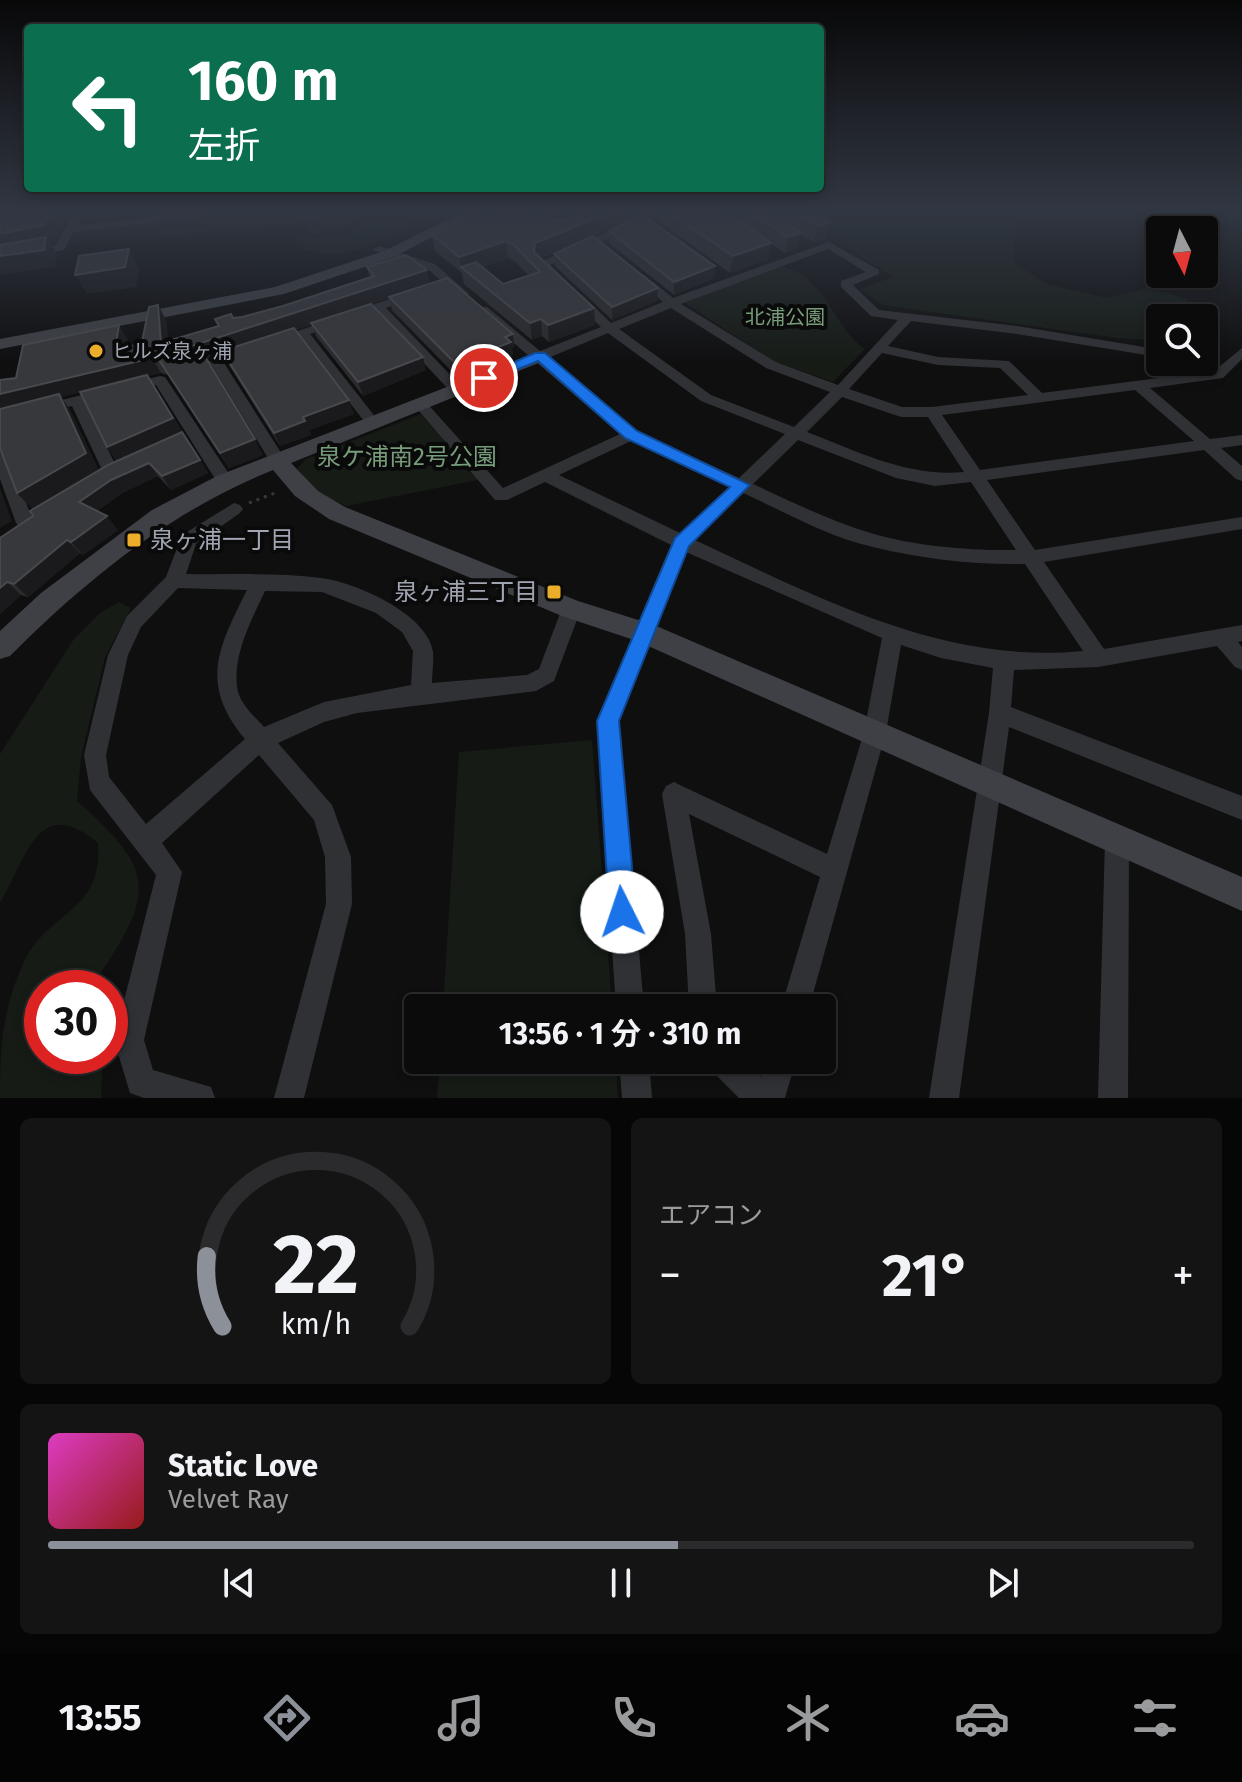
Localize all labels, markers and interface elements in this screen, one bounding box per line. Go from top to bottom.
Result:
text: 160 m [188,48,339,115]
icon: left [56,56,160,160]
text: 左折 [188,124,260,168]
north arrow [1146,216,1218,288]
map controls [1146,216,1218,376]
button: search [1146,304,1218,376]
park label: 北浦公園 [745,305,825,329]
place label: ヒルズ泉ヶ浦 [112,339,232,363]
marker: ヒルズ泉ヶ浦 [87,342,105,360]
pin [450,344,518,412]
icon: arrive [462,356,506,400]
park label: 泉ケ浦南2号公園 [317,443,497,471]
place label: 泉ヶ浦一丁目 [150,526,294,554]
marker: 泉ヶ浦一丁目 [125,531,143,549]
place label: 泉ヶ浦三丁目 [394,578,538,606]
marker: 泉ヶ浦三丁目 [545,583,563,601]
position arrow [580,870,664,954]
speed limit sign: 30 [24,970,128,1074]
text: 13:56 · 1 分 · 310 m [499,1016,741,1052]
text: エアコン [659,1200,763,1231]
text: 22 [272,1215,359,1315]
text: 21° [882,1240,971,1312]
text: − [659,1249,681,1302]
text: + [1172,1249,1194,1302]
text: km/h [280,1307,351,1342]
text: Static Love [168,1448,318,1484]
text: Velvet Ray [168,1484,288,1515]
icon: previous [217,1561,261,1605]
icon: pause [599,1561,643,1605]
icon: next [981,1561,1025,1605]
icon: directions [259,1690,315,1746]
icon: music [433,1690,489,1746]
icon: phone [606,1690,662,1746]
icon: climate [780,1690,836,1746]
icon: car [954,1690,1010,1746]
icon: filters [1127,1690,1183,1746]
text: 13:55 [59,1696,142,1740]

